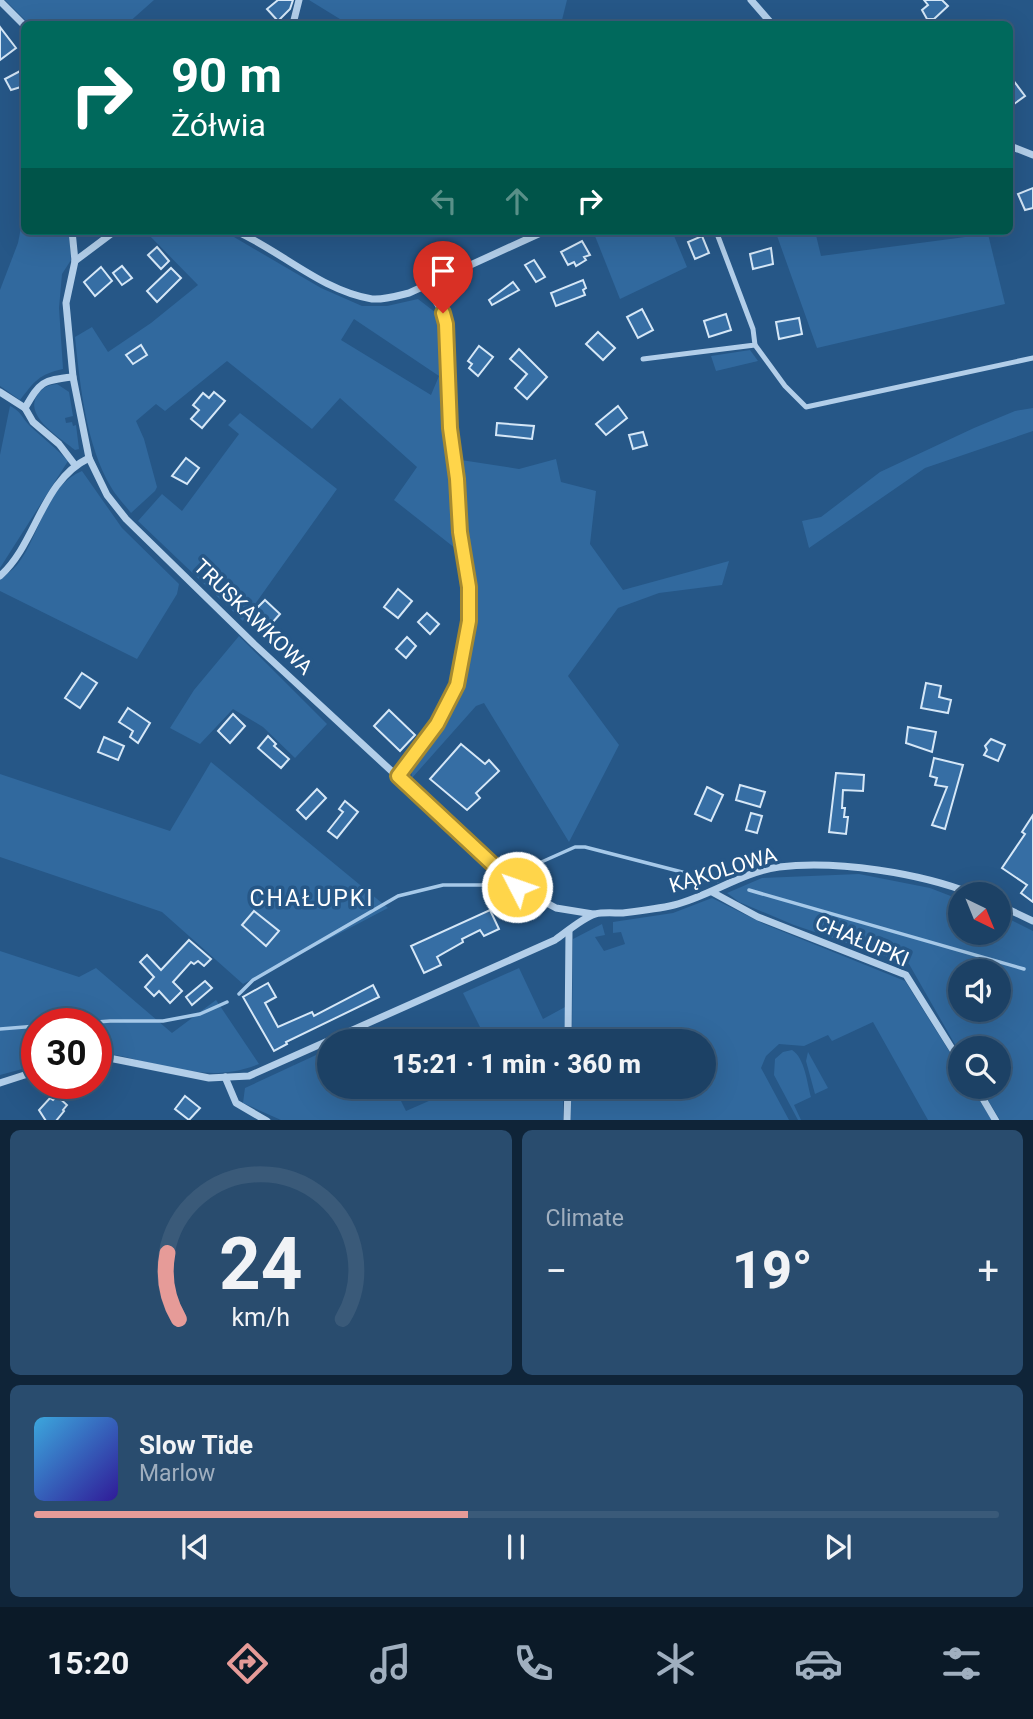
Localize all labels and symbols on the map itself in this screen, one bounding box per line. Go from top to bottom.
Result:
pin [413,241,473,313]
street label: TRUSKAWKOWA [189,554,317,680]
street label: KĄKOLOWA [666,842,780,898]
position arrow [480,850,554,924]
north arrow [948,882,1012,945]
district label: CHAŁUPKI [249,885,375,912]
street label: CHAŁUPKI [811,910,913,972]
speed limit sign: 30 [21,1008,112,1099]

